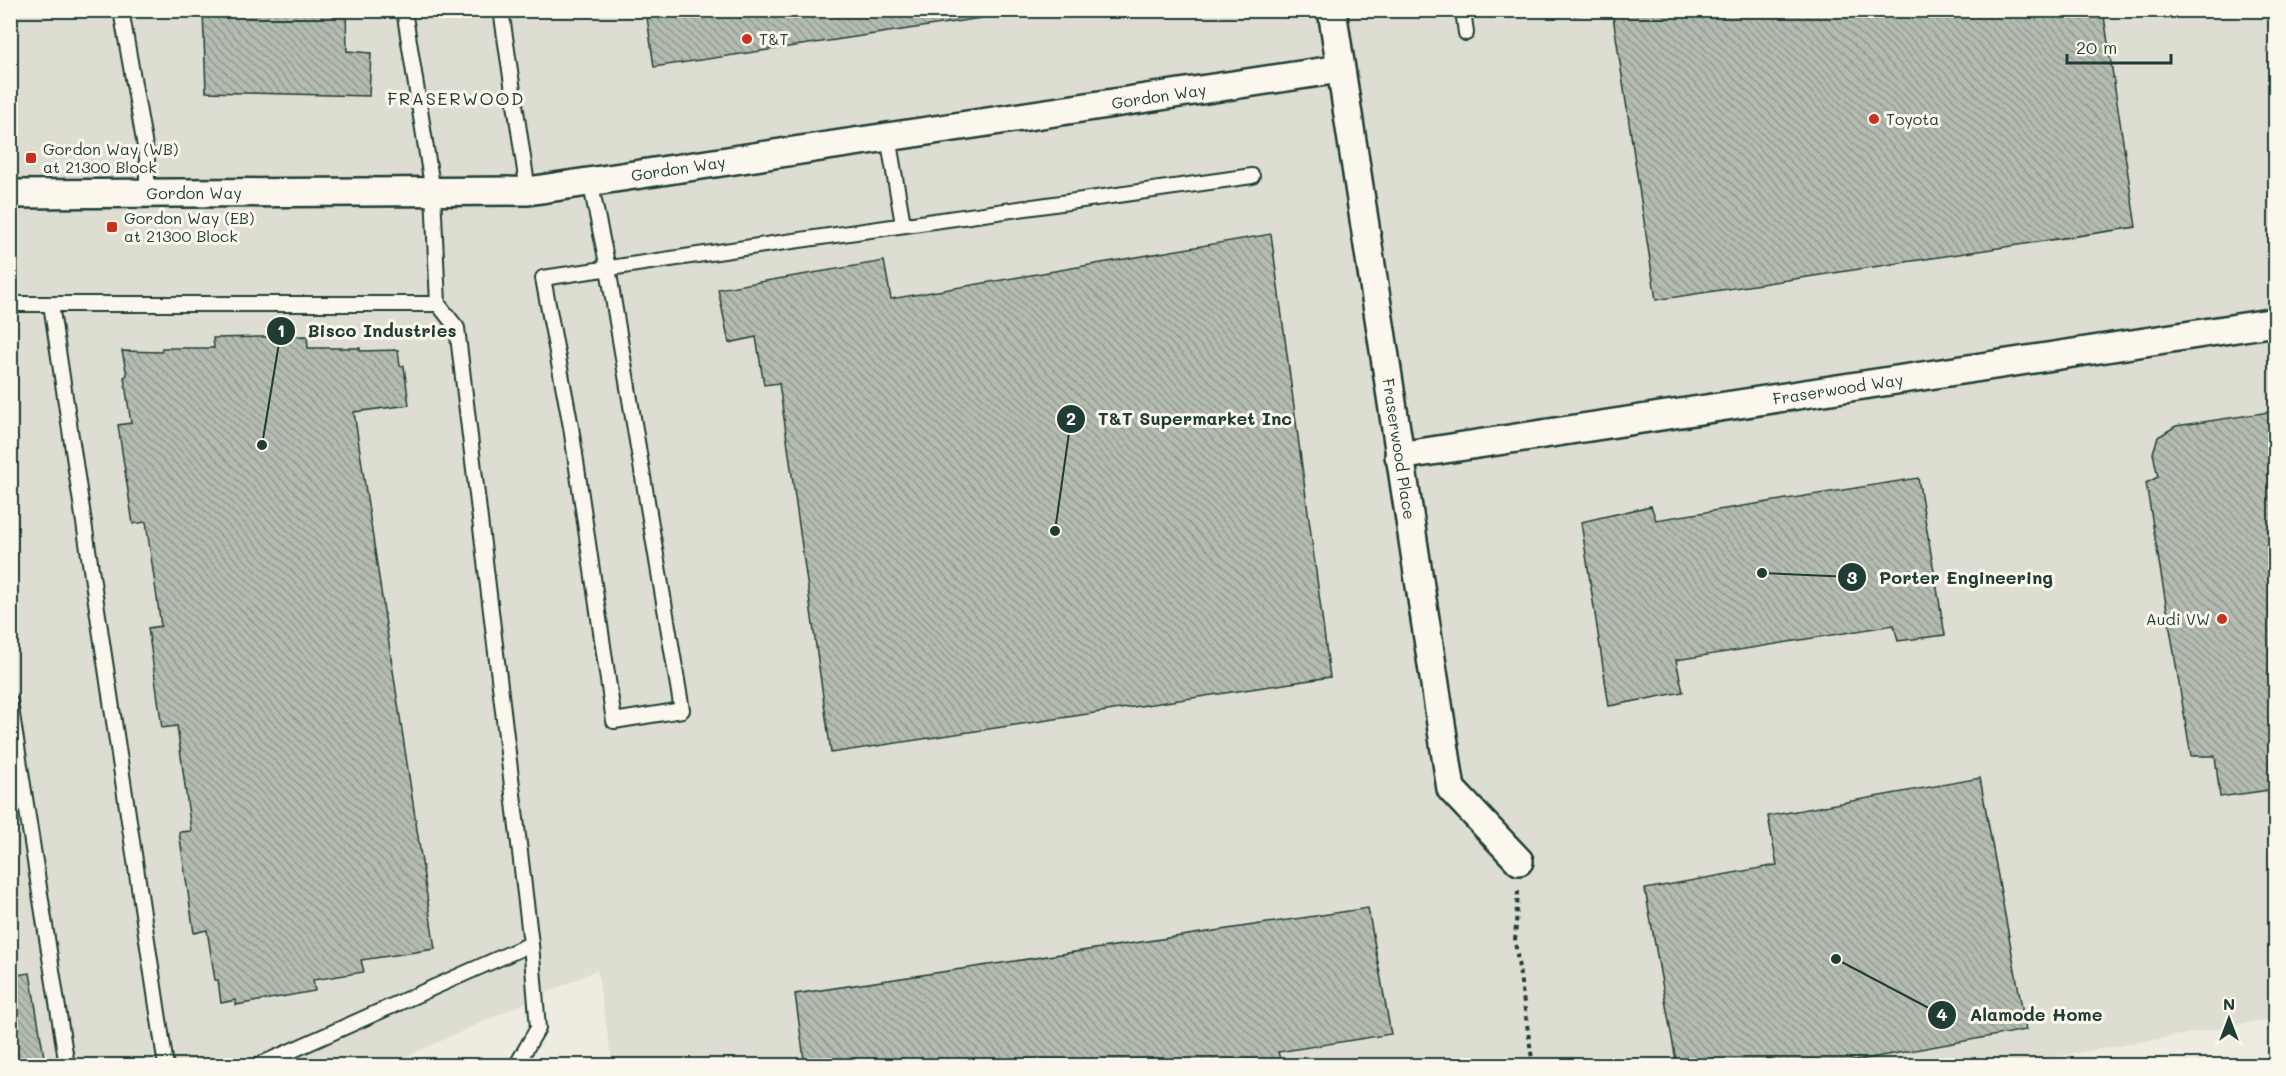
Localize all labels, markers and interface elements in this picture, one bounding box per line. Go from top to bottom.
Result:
scale bar [2067,27,2170,65]
place label: T&T [759,28,788,49]
marker: T&T [740,32,754,46]
text: 20 m [2076,35,2117,59]
street label: Gordon Way [1110,78,1208,113]
district label: FRASERWOOD [387,86,525,110]
place label: Toyota [1886,108,1939,129]
marker: Toyota [1867,112,1881,126]
place label: Gordon Way (WB) at 21300 Block [43,138,178,177]
street label: Gordon Way [629,150,727,185]
marker: Gordon Way (WB) at 21300 Block [24,151,38,165]
street label: Gordon Way [146,182,242,203]
place label: Gordon Way (EB) at 21300 Block [124,207,254,246]
marker: Gordon Way (EB) at 21300 Block [105,220,119,234]
callout: Bisco Industries [266,313,469,349]
text: 1 [277,318,285,342]
text: Bisco Industries [307,318,457,342]
street label: Fraserwood Way [1771,368,1905,409]
street label: Fraserwood Place [1378,377,1421,521]
callout: T&T Supermarket Inc [1056,401,1304,437]
text: 2 [1066,406,1076,430]
text: T&T Supermarket Inc [1098,406,1292,430]
callout: Porter Engineering [1837,559,2065,595]
text: 3 [1847,565,1858,589]
text: Porter Engineering [1879,565,2053,589]
place label: Audi VW [2146,608,2210,629]
marker: Audi VW [2215,612,2229,626]
north arrow [2199,989,2259,1049]
text: N [2223,993,2235,1014]
callout: Alamode Home [1927,997,2114,1033]
text: 4 [1936,1002,1948,1026]
text: Alamode Home [1970,1002,2103,1026]

